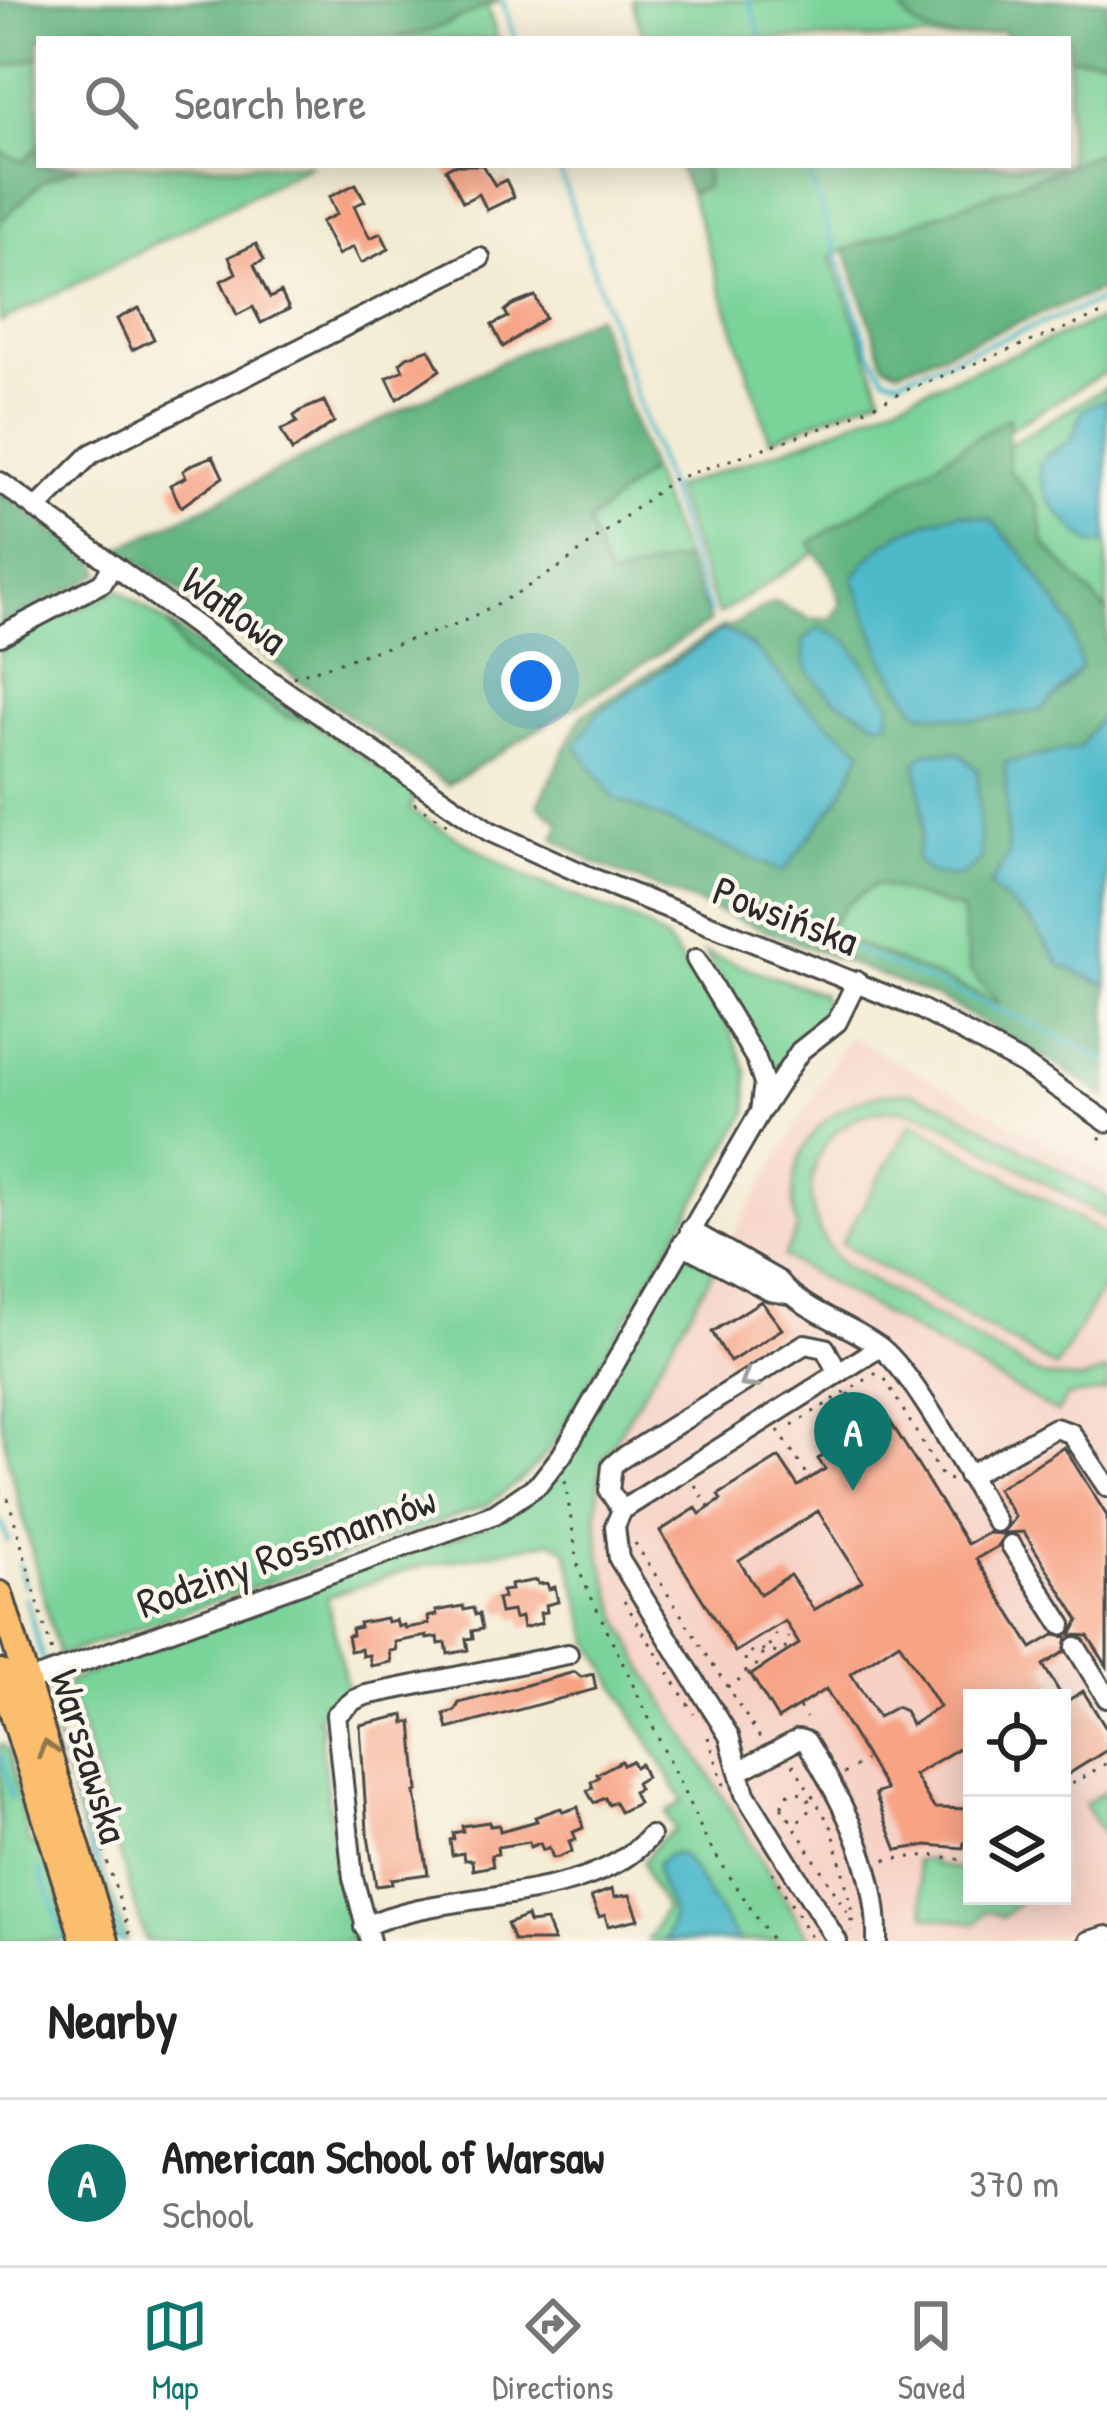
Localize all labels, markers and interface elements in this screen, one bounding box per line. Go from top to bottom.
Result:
search box [36,36,1071,168]
icon: search [78,69,144,135]
text: Search here [174,72,366,133]
street label: Waflowa [171,552,299,667]
your location [501,651,561,711]
street label: Powsińska [705,861,867,968]
one-way arrow [739,1367,761,1389]
pin: A [814,1392,892,1491]
street label: Rodziny Rossmannów [129,1470,443,1631]
street label: Warszawska [37,1662,144,1850]
map controls [963,1689,1071,1905]
button: locate [963,1689,1071,1797]
one-way arrow [36,1739,61,1760]
button: layers [963,1797,1071,1905]
text: Nearby [48,1985,178,2054]
text: American School of Warsaw [162,2126,604,2187]
text: A [77,2156,97,2209]
text: 370 m [969,2156,1059,2209]
text: School [162,2187,253,2240]
tab: Map [142,2293,208,2409]
tab: Directions [492,2293,614,2409]
tab: Saved [898,2293,965,2409]

